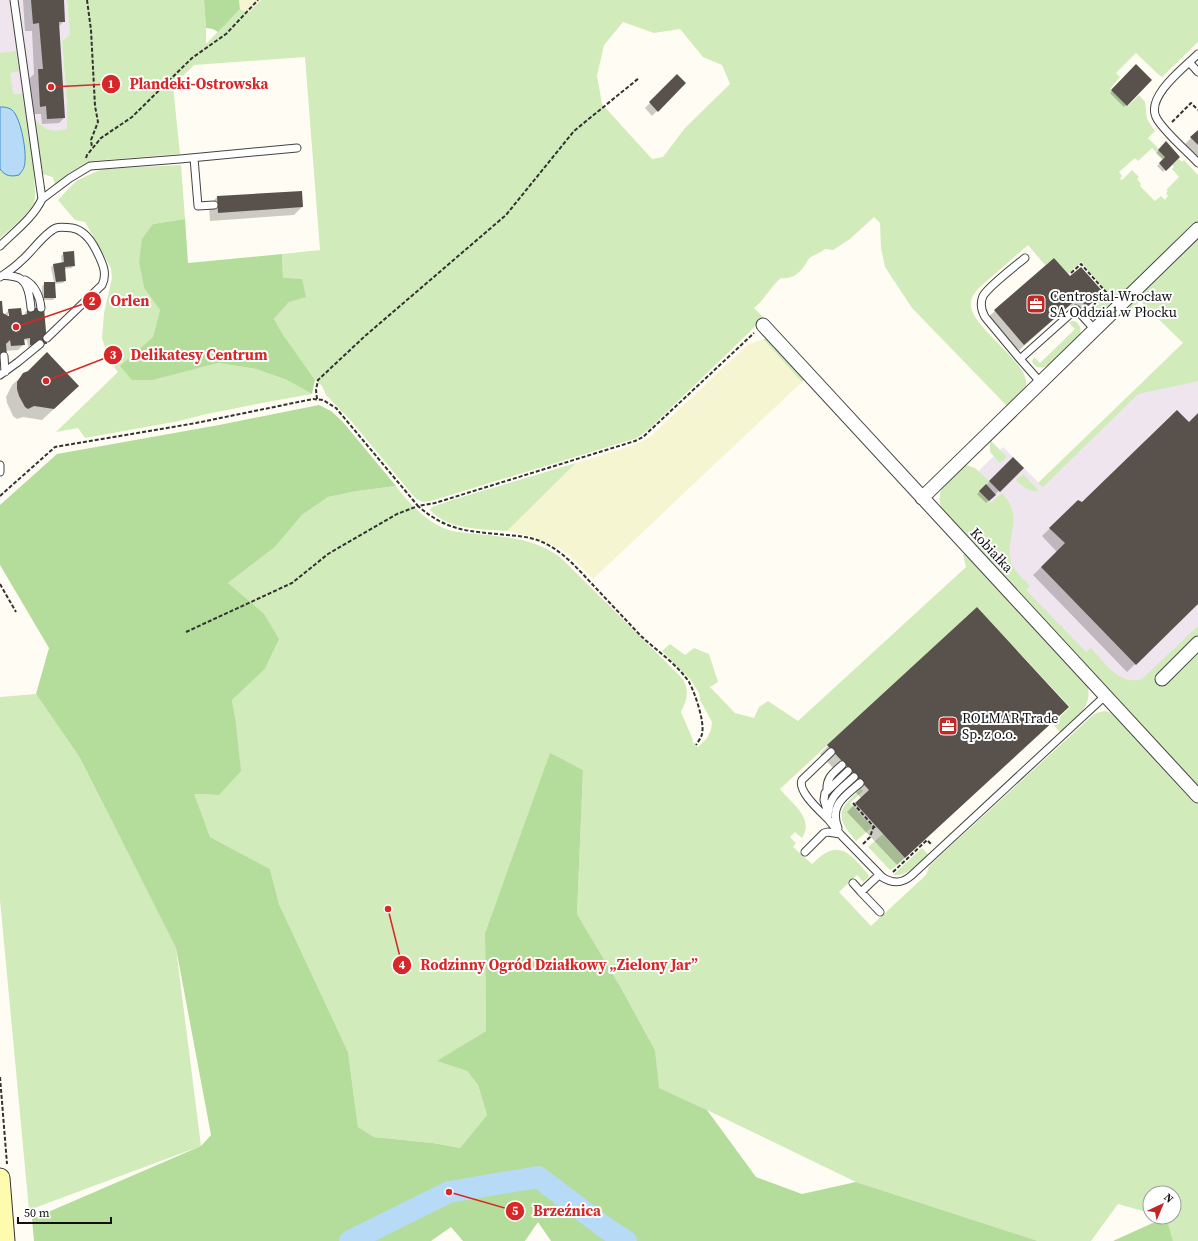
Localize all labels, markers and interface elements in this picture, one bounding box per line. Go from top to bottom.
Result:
callout: Plandeki-Ostrowska [101,70,276,97]
text: Plandeki-Ostrowska [129,73,270,94]
text: 1 [108,76,114,92]
place label: Centrostal-Wrocław SA Oddział w Płocku [1050,286,1177,322]
callout: Orlen [82,287,157,314]
text: Orlen [110,290,150,311]
text: 2 [89,293,96,309]
office icon: Centrostal-Wrocław SA Oddział w Płocku [1025,293,1047,315]
callout: Delikatesy Centrum [103,341,276,368]
text: Delikatesy Centrum [130,344,268,365]
text: 3 [110,347,117,363]
street label: Kobiałka [966,523,1019,578]
place label: ROLMAR Trade Sp. z o.o. [962,708,1059,744]
office icon: ROLMAR Trade Sp. z o.o. [937,715,959,737]
callout: Rodzinny Ogród Działkowy „Zielony Jar” [392,951,705,978]
text: Rodzinny Ogród Działkowy „Zielony Jar” [420,954,698,975]
text: 4 [399,957,406,973]
north arrow [1142,1185,1182,1225]
text: N [1161,1190,1177,1206]
callout: Brzeźnica [505,1198,609,1225]
scale bar [18,1199,111,1225]
text: Brzeźnica [533,1200,602,1221]
text: 5 [512,1203,519,1219]
text: 50 m [24,1205,50,1221]

